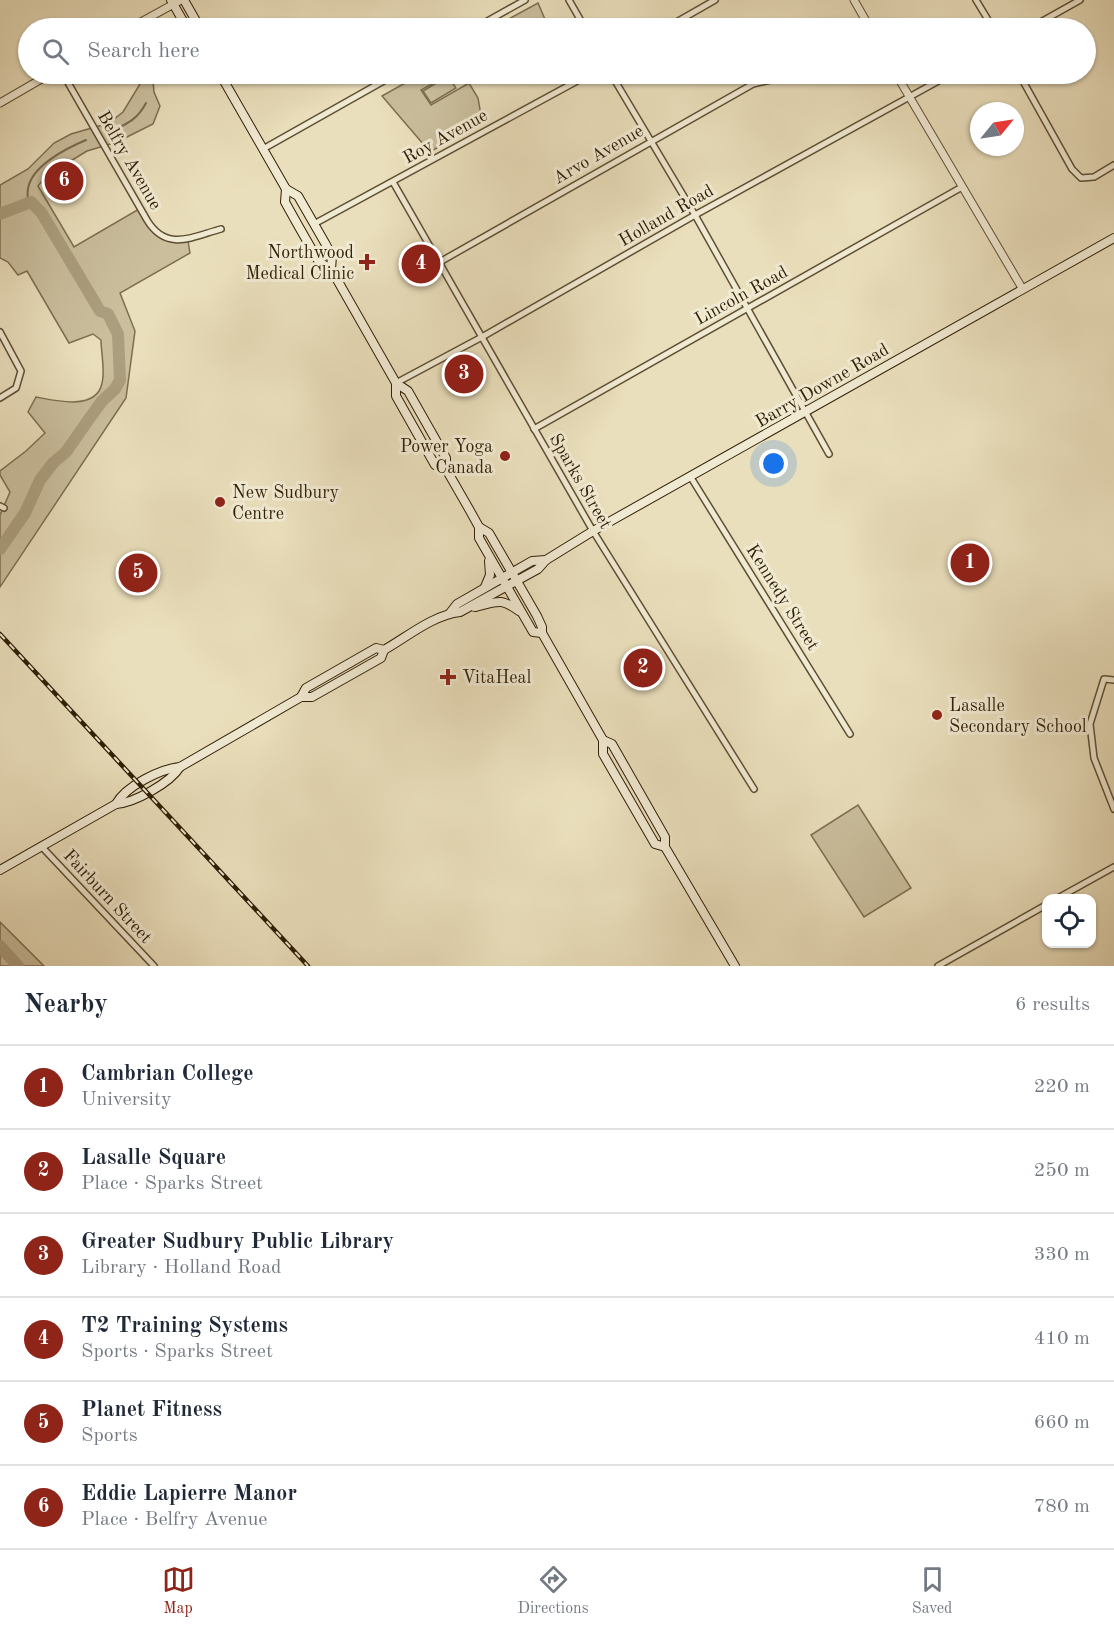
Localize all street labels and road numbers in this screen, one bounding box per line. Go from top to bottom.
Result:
street label: Roy Avenue [400,106,491,167]
street label: Belfry Avenue [94,108,165,213]
street label: Arvo Avenue [550,122,647,188]
street label: Holland Road [616,182,717,250]
street label: Lincoln Road [692,263,791,329]
street label: Barry Downe Road [753,340,892,431]
street label: Sparks Street [546,431,615,532]
street label: Kennedy Street [742,541,822,654]
street label: Fairburn Street [59,846,155,947]

